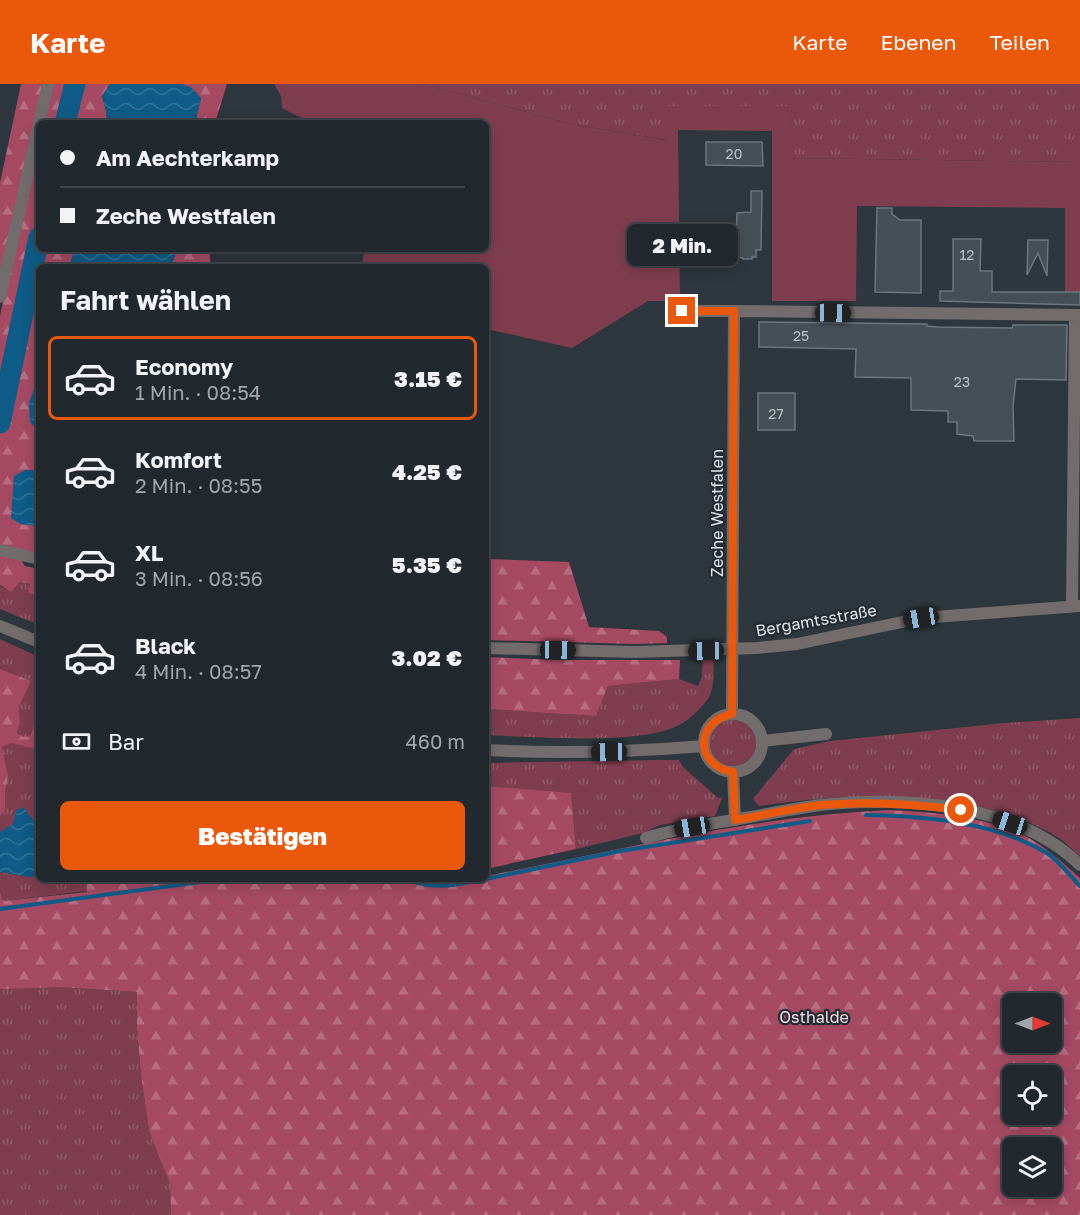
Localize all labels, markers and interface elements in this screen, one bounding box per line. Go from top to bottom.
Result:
text: Karte [30,26,105,59]
text: Karte [792,29,848,55]
text: Ebenen [881,29,956,55]
text: Teilen [989,29,1050,55]
text: Am Aechterkamp [96,144,279,171]
house number: 20 [726,145,742,162]
text: Zeche Westfalen [96,202,276,229]
callout: 2 Min. [626,224,738,266]
text: 2 Min. [653,233,712,257]
house number: 12 [960,246,974,263]
text: Fahrt wählen [60,284,231,316]
route end [668,297,695,324]
car [815,304,851,322]
house number: 25 [793,327,809,344]
icon: car [63,351,117,405]
text: Economy [135,353,233,380]
text: 3.15 € [394,365,462,392]
house number: 23 [954,373,970,390]
text: 1 Min. · 08:54 [135,380,261,404]
house number: 27 [768,405,784,422]
icon: car [63,444,117,498]
text: Komfort [135,446,222,473]
street label: Zeche Westfalen [707,449,727,577]
text: 4.25 € [392,458,462,485]
text: 2 Min. · 08:55 [135,473,262,497]
icon: car [63,537,117,591]
text: XL [135,539,163,566]
text: 5.35 € [392,551,462,578]
text: 3 Min. · 08:56 [135,566,263,590]
street label: Bergamtsstraße [754,600,878,640]
car [902,606,940,630]
icon: car [63,630,117,684]
text: Black [135,632,196,659]
car [540,641,576,659]
car [688,642,724,660]
text: 3.02 € [391,644,462,671]
text: 4 Min. · 08:57 [135,659,262,683]
icon: cash [60,725,93,758]
text: Bar [108,728,144,755]
text: 460 m [406,729,465,753]
car [591,743,627,761]
route start [947,796,974,823]
button: Bestätigen [60,801,465,870]
car [990,809,1030,837]
car [673,815,711,839]
north arrow [1002,993,1062,1053]
map controls [1002,993,1062,1197]
park label: Osthalde [779,1007,849,1027]
button: locate [1002,1065,1062,1125]
button: layers [1002,1137,1062,1197]

